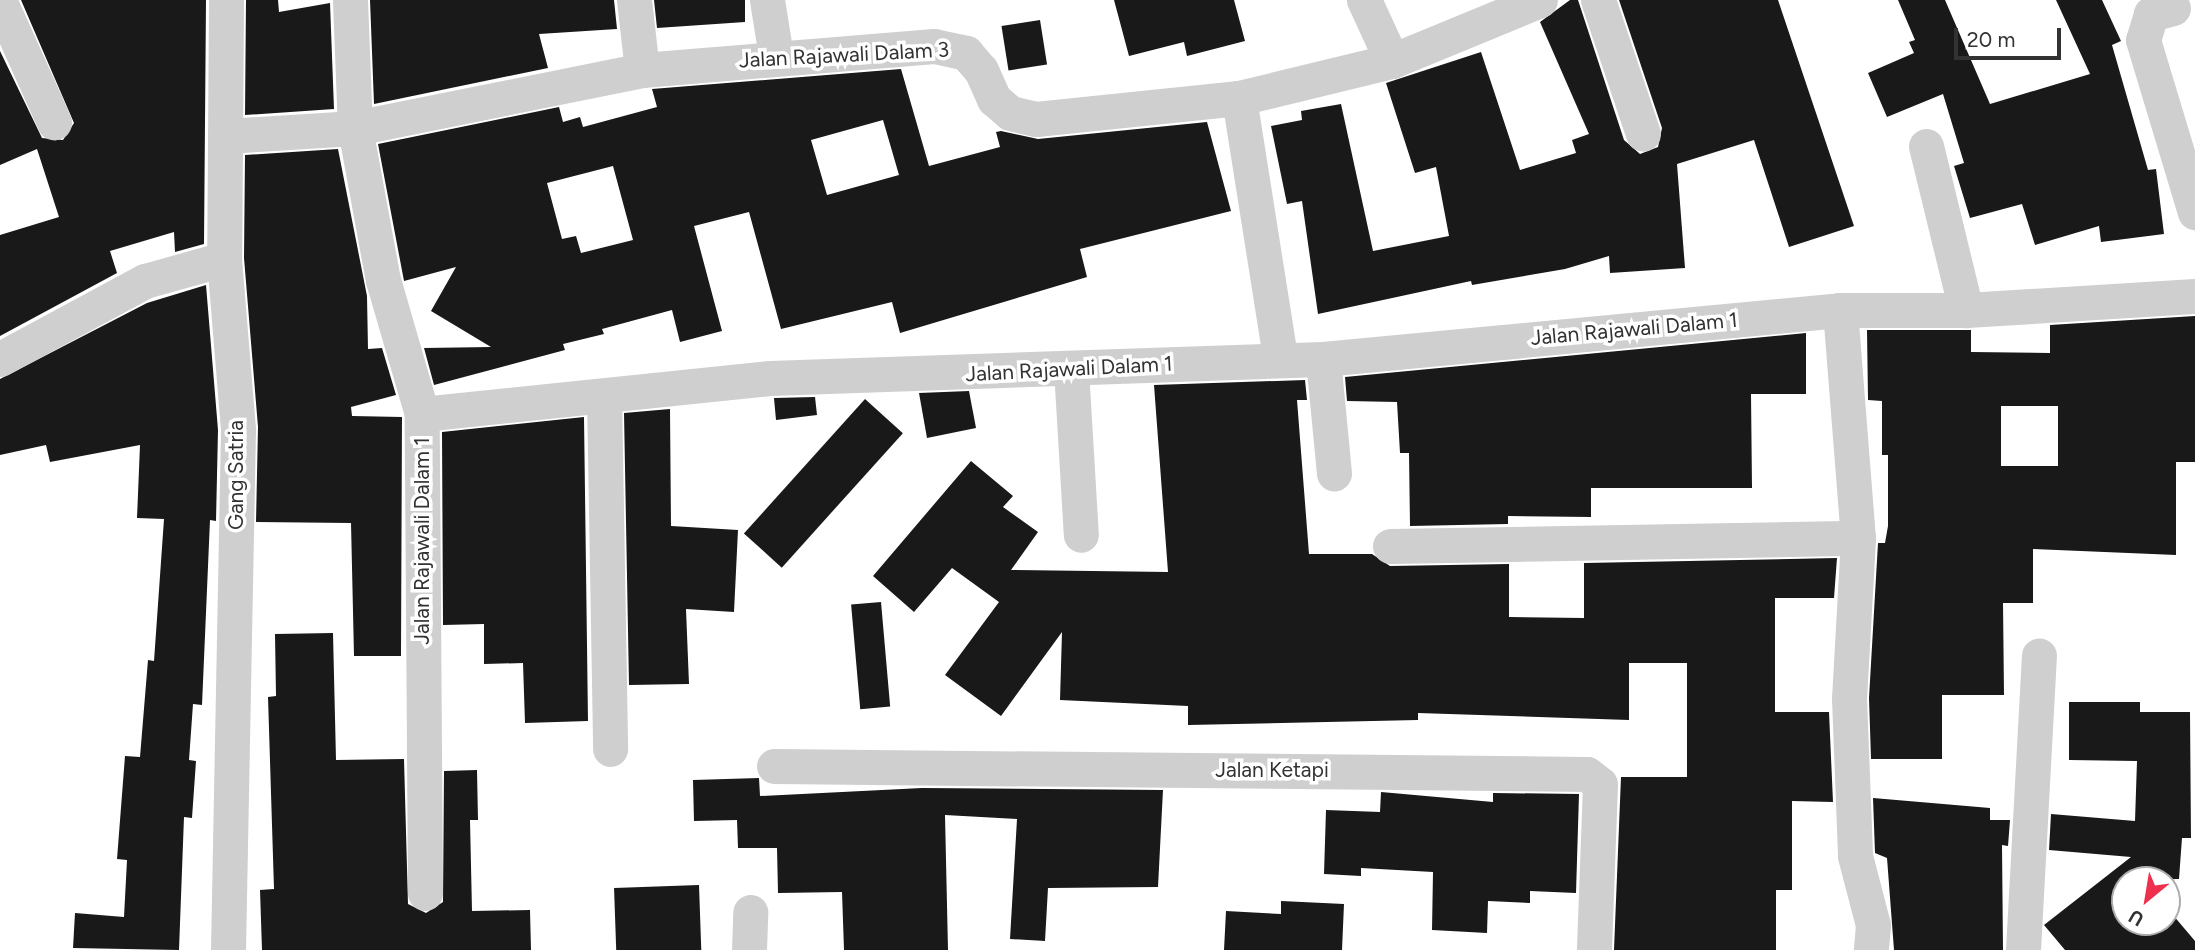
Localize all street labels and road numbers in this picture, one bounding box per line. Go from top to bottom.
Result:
street label: Jalan Rajawali Dalam 3 [738,37,950,73]
street label: Jalan Rajawali Dalam 1 [1529,307,1739,351]
street label: Jalan Rajawali Dalam 1 [965,351,1173,387]
street label: Gang Satria [223,420,249,530]
street label: Jalan Rajawali Dalam 1 [409,437,435,645]
street label: Jalan Ketapi [1215,757,1329,783]

